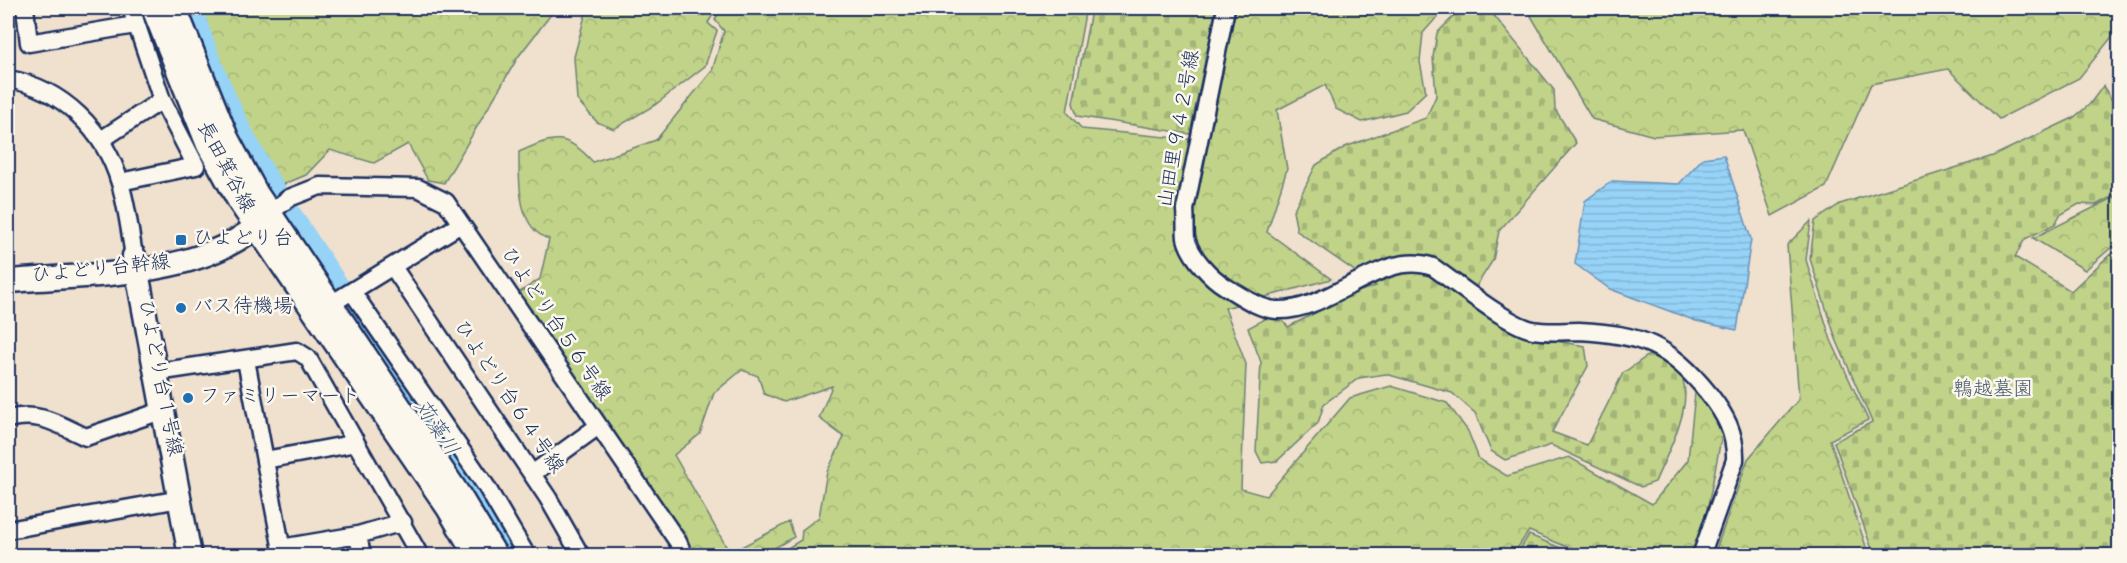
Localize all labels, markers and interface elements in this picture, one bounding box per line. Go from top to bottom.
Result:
street label: 山田里９４２号線 [1155,48,1206,210]
street label: 長田箕谷線 [190,118,259,218]
place label: ひよどり台 [193,227,293,252]
marker: ひよどり台 [174,233,188,247]
street label: ひよどり台５６号線 [494,243,616,406]
street label: ひよどり台幹線 [30,250,172,290]
place label: バス待機場 [193,295,293,320]
street label: ひよどり台１号線 [131,297,187,459]
marker: バス待機場 [174,301,188,315]
street label: ひよどり台６４号線 [447,316,569,479]
park label: 鵯越墓園 [1953,378,2033,403]
place label: ファミリーマート [200,387,360,410]
marker: ファミリーマート [181,391,195,405]
water label: 苅藻川 [406,395,463,462]

